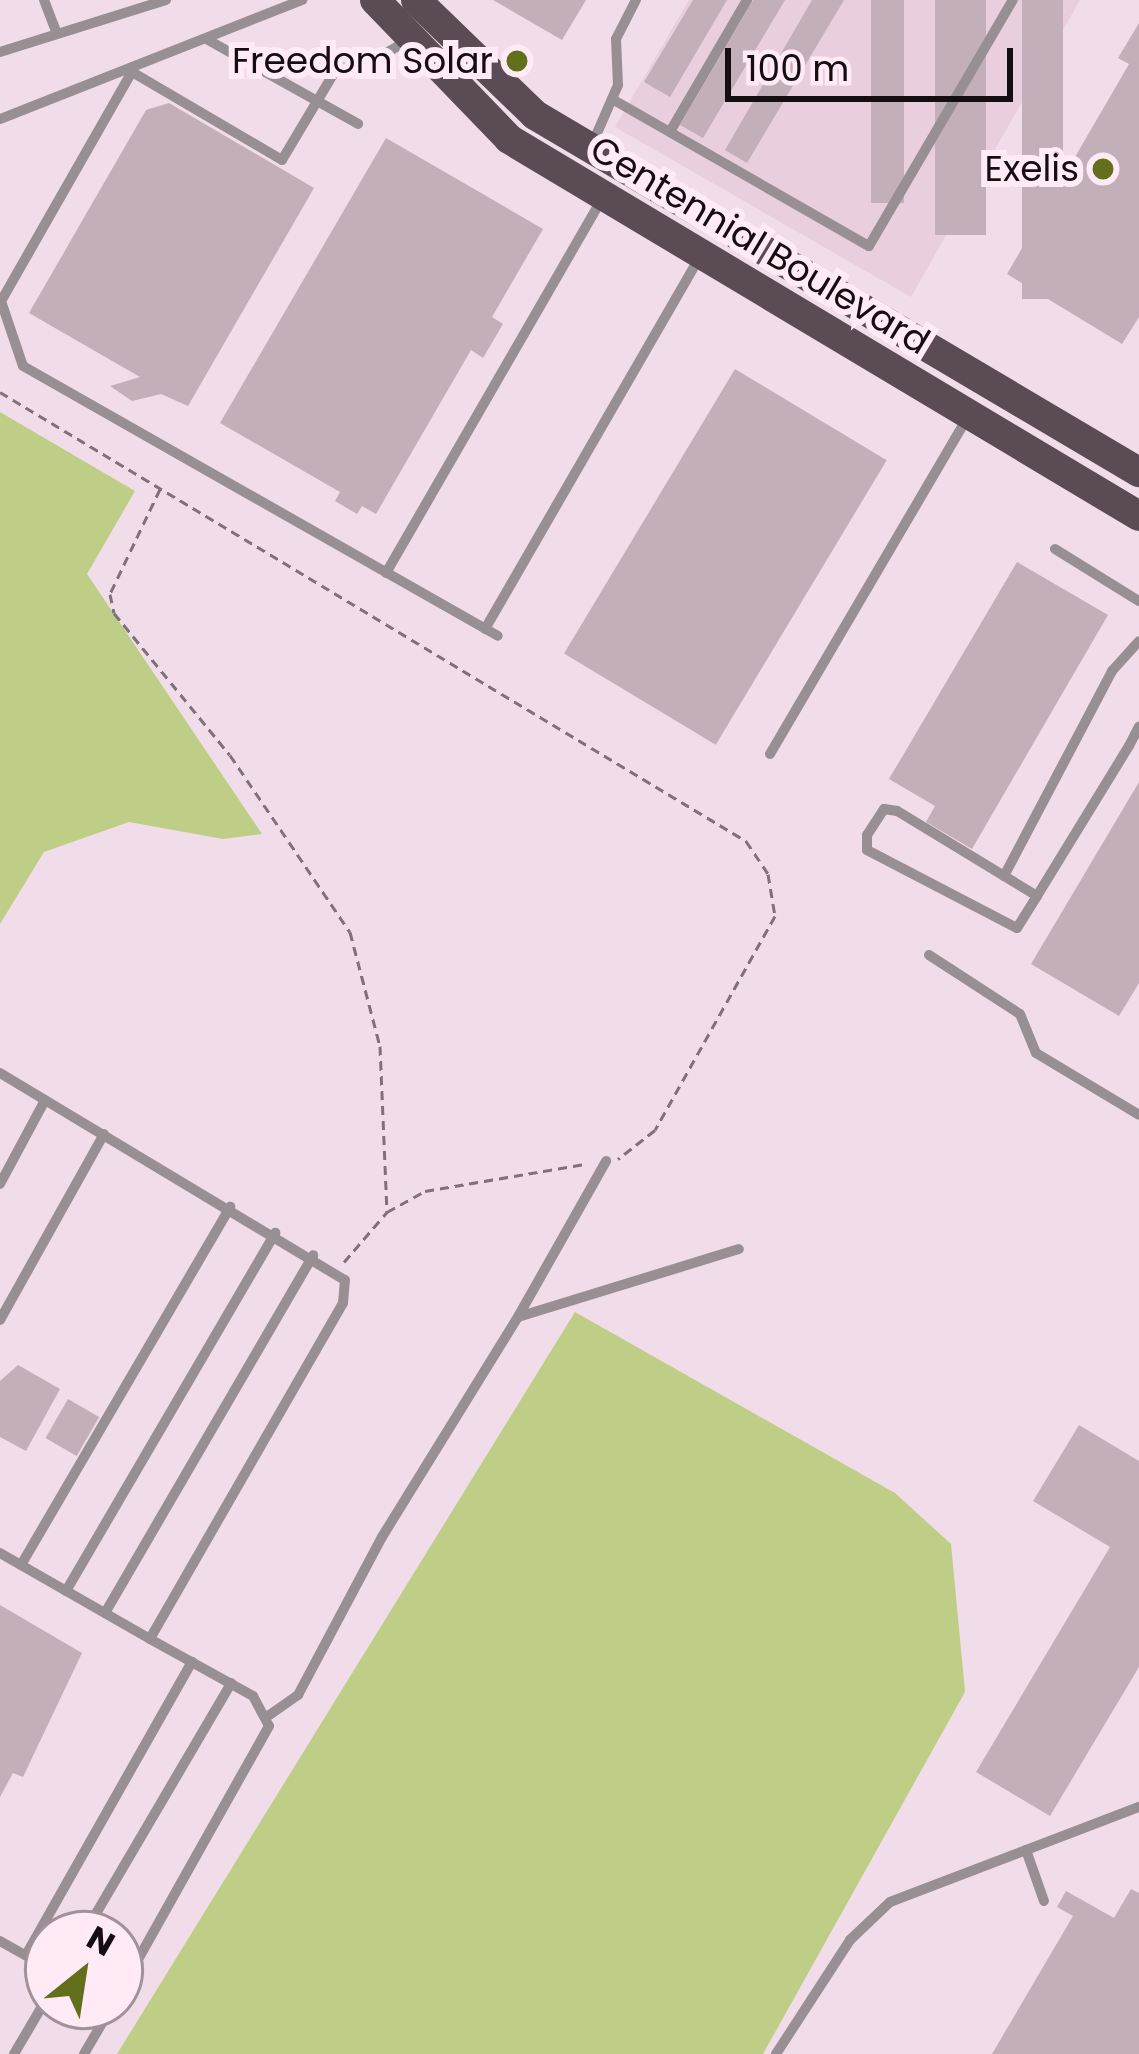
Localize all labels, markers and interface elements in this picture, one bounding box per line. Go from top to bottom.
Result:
scale bar [731,24,1019,98]
place label: Freedom Solar [232,39,493,83]
text: 100 m [746,43,849,94]
marker: Freedom Solar [504,48,530,74]
street label: Centennial Boulevard [583,127,937,363]
place label: Exelis [984,147,1079,191]
marker: Exelis [1090,156,1116,182]
north arrow [24,1910,144,2030]
text: N [78,1914,123,1968]

